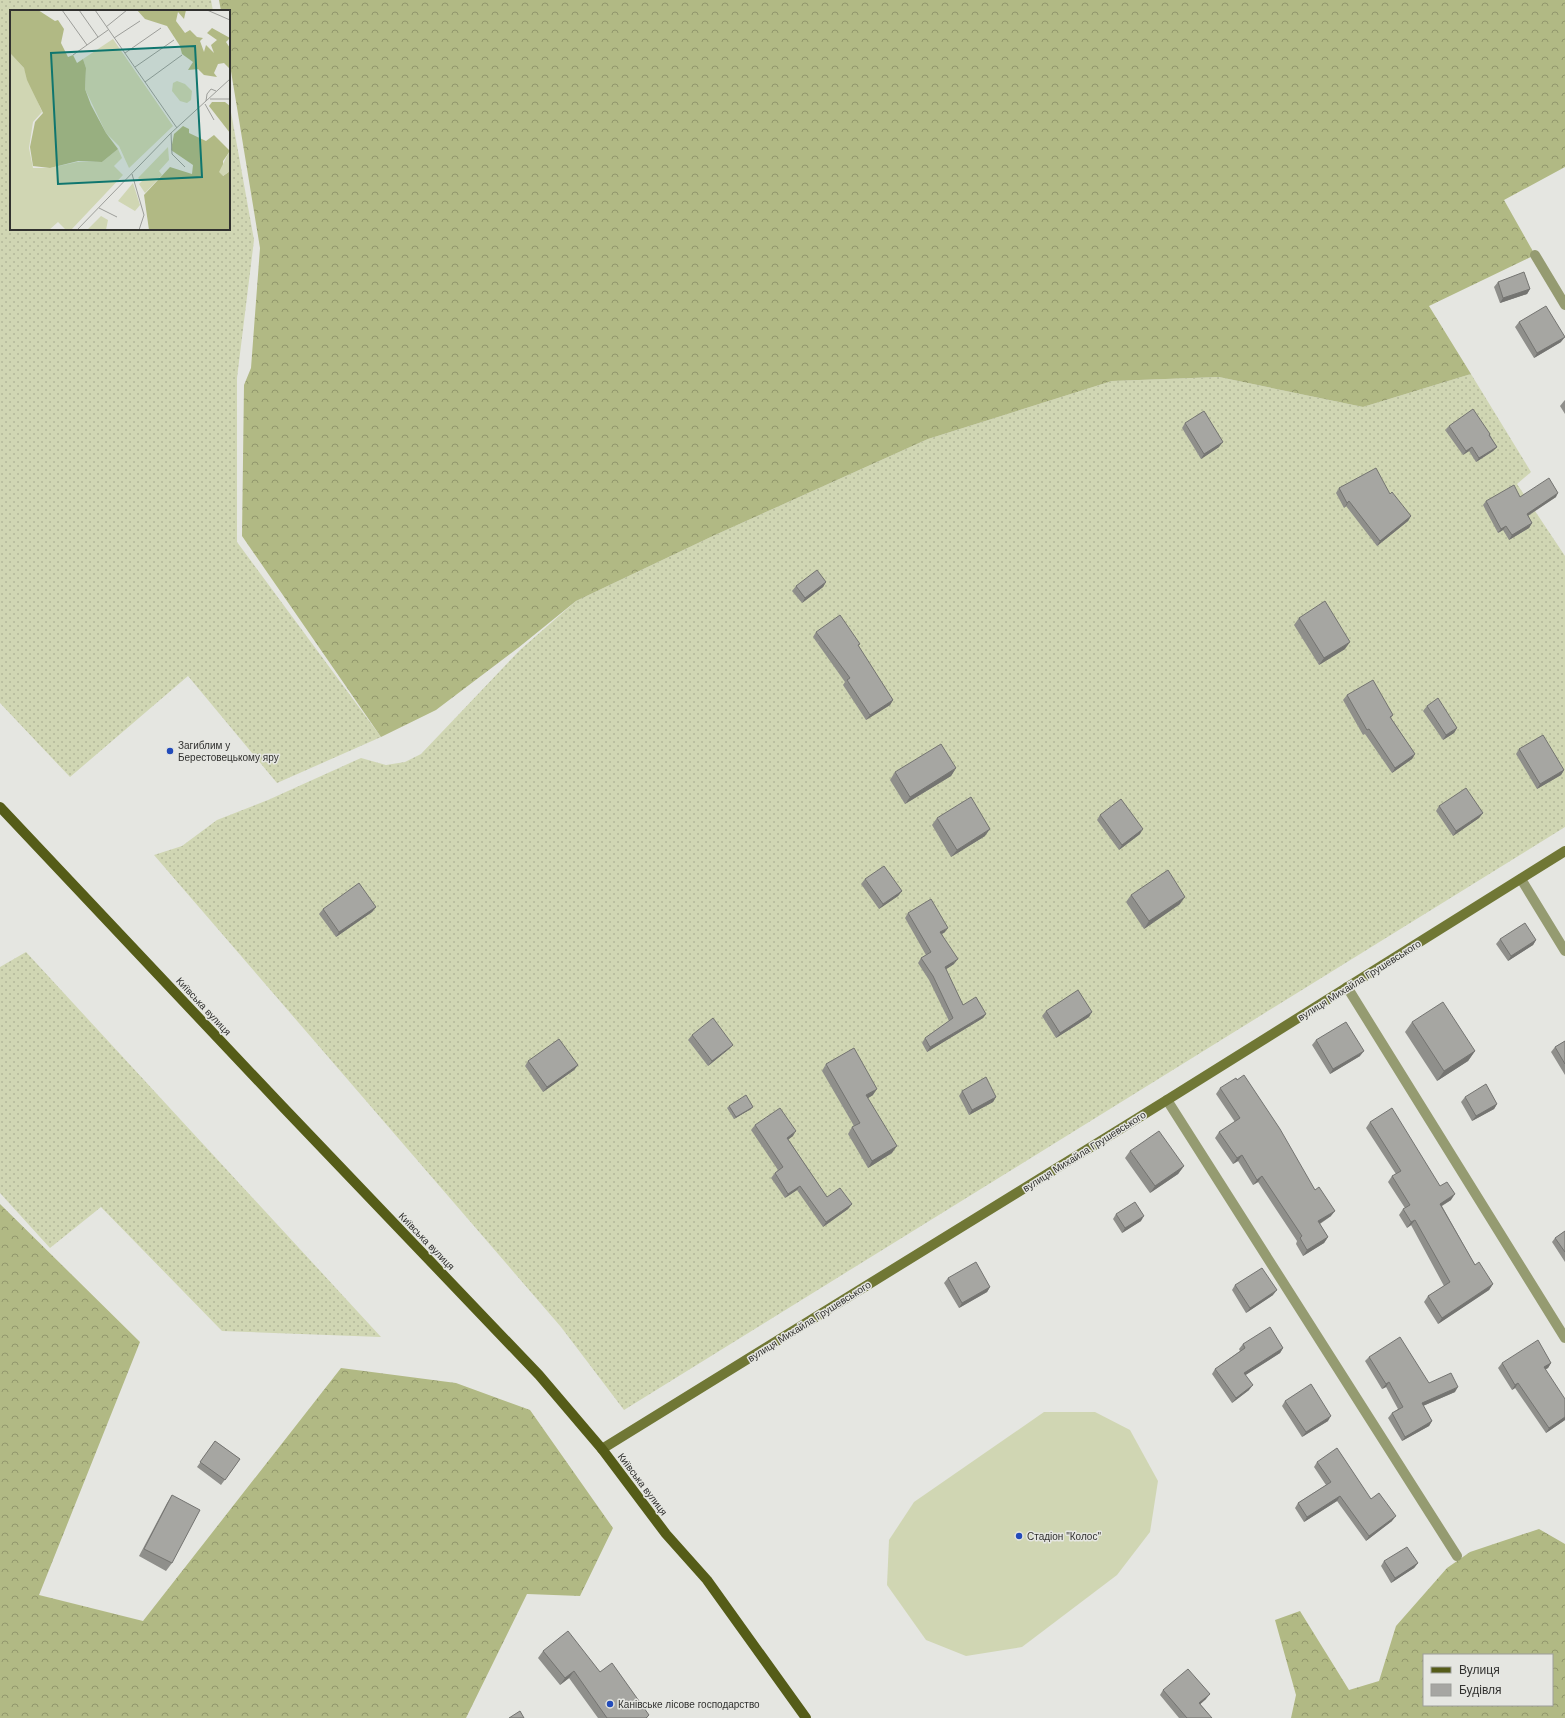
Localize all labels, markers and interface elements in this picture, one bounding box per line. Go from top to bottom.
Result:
inset map [10,10,230,230]
place label: Загиблим у Берестовецькому яру [178,740,279,763]
marker: Загиблим у Берестовецькому яру [165,746,175,756]
street label: вулиця Михайла Грушевського [1296,938,1423,1023]
street label: Київська вулиця [174,975,233,1038]
street label: вулиця Михайла Грушевського [1021,1109,1148,1194]
street label: Київська вулиця [397,1211,457,1272]
street label: вулиця Михайла Грушевського [746,1279,873,1364]
street label: Київська вулиця [616,1451,670,1518]
marker: Стадіон "Колос" [1014,1531,1024,1541]
place label: Стадіон "Колос" [1027,1531,1101,1542]
legend [1423,1654,1553,1706]
text: Вулиця [1459,1663,1500,1677]
text: Будівля [1459,1683,1501,1697]
marker: Канівське лісове господарство [605,1699,615,1709]
place label: Канівське лісове господарство [618,1699,760,1710]

